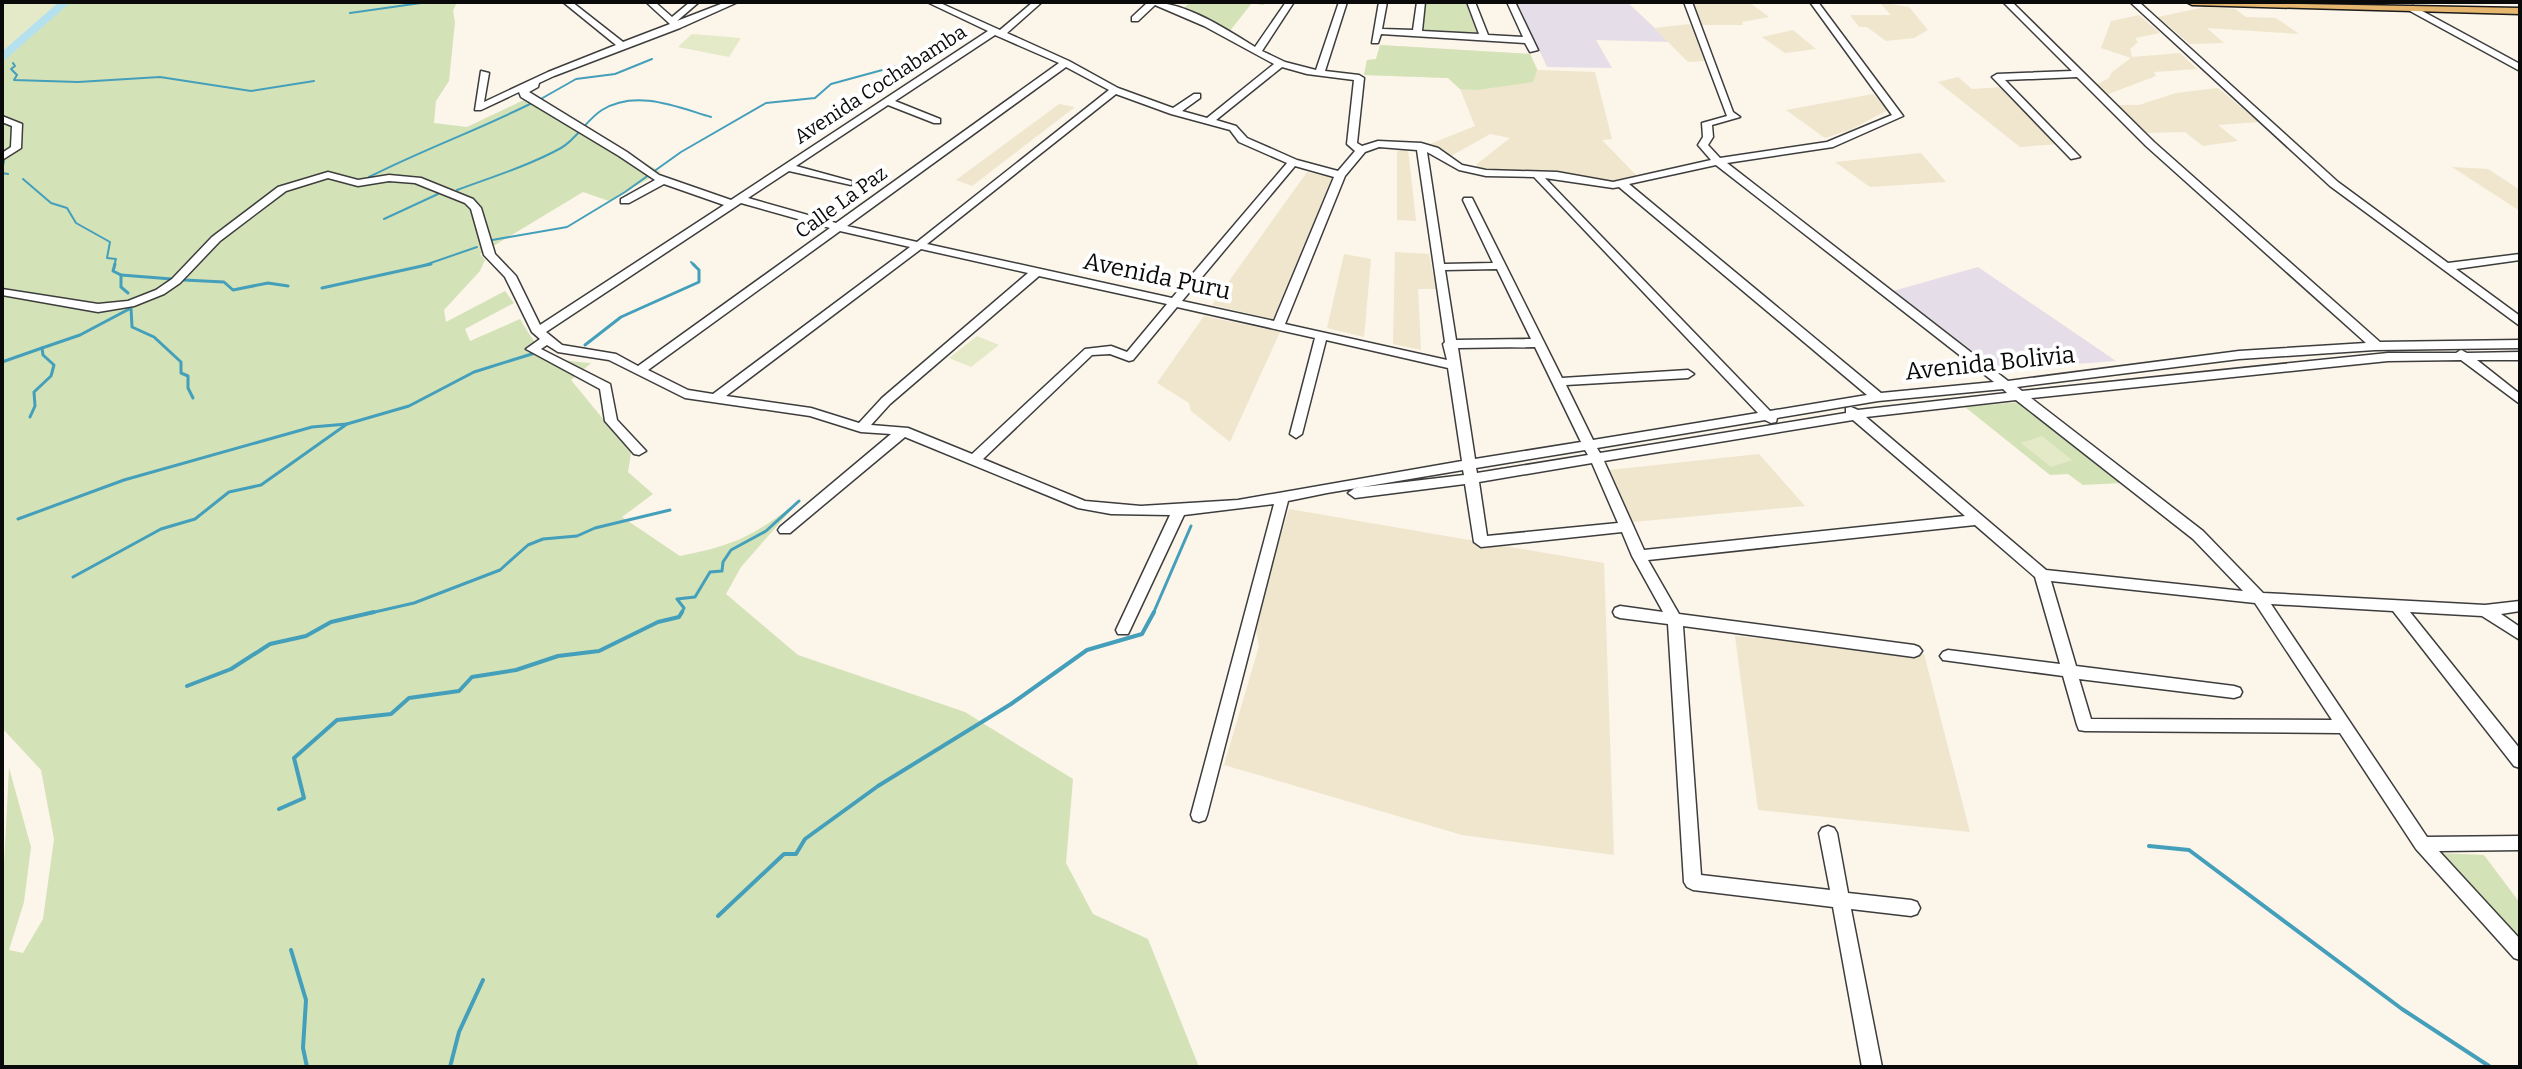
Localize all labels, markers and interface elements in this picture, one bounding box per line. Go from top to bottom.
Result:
street label: Avenida Cochabamba [789,19,971,149]
street label: Calle La Paz [790,161,892,243]
street label: Avenida Puru [1081,247,1233,305]
street label: Avenida Bolivia [1904,340,2076,386]

